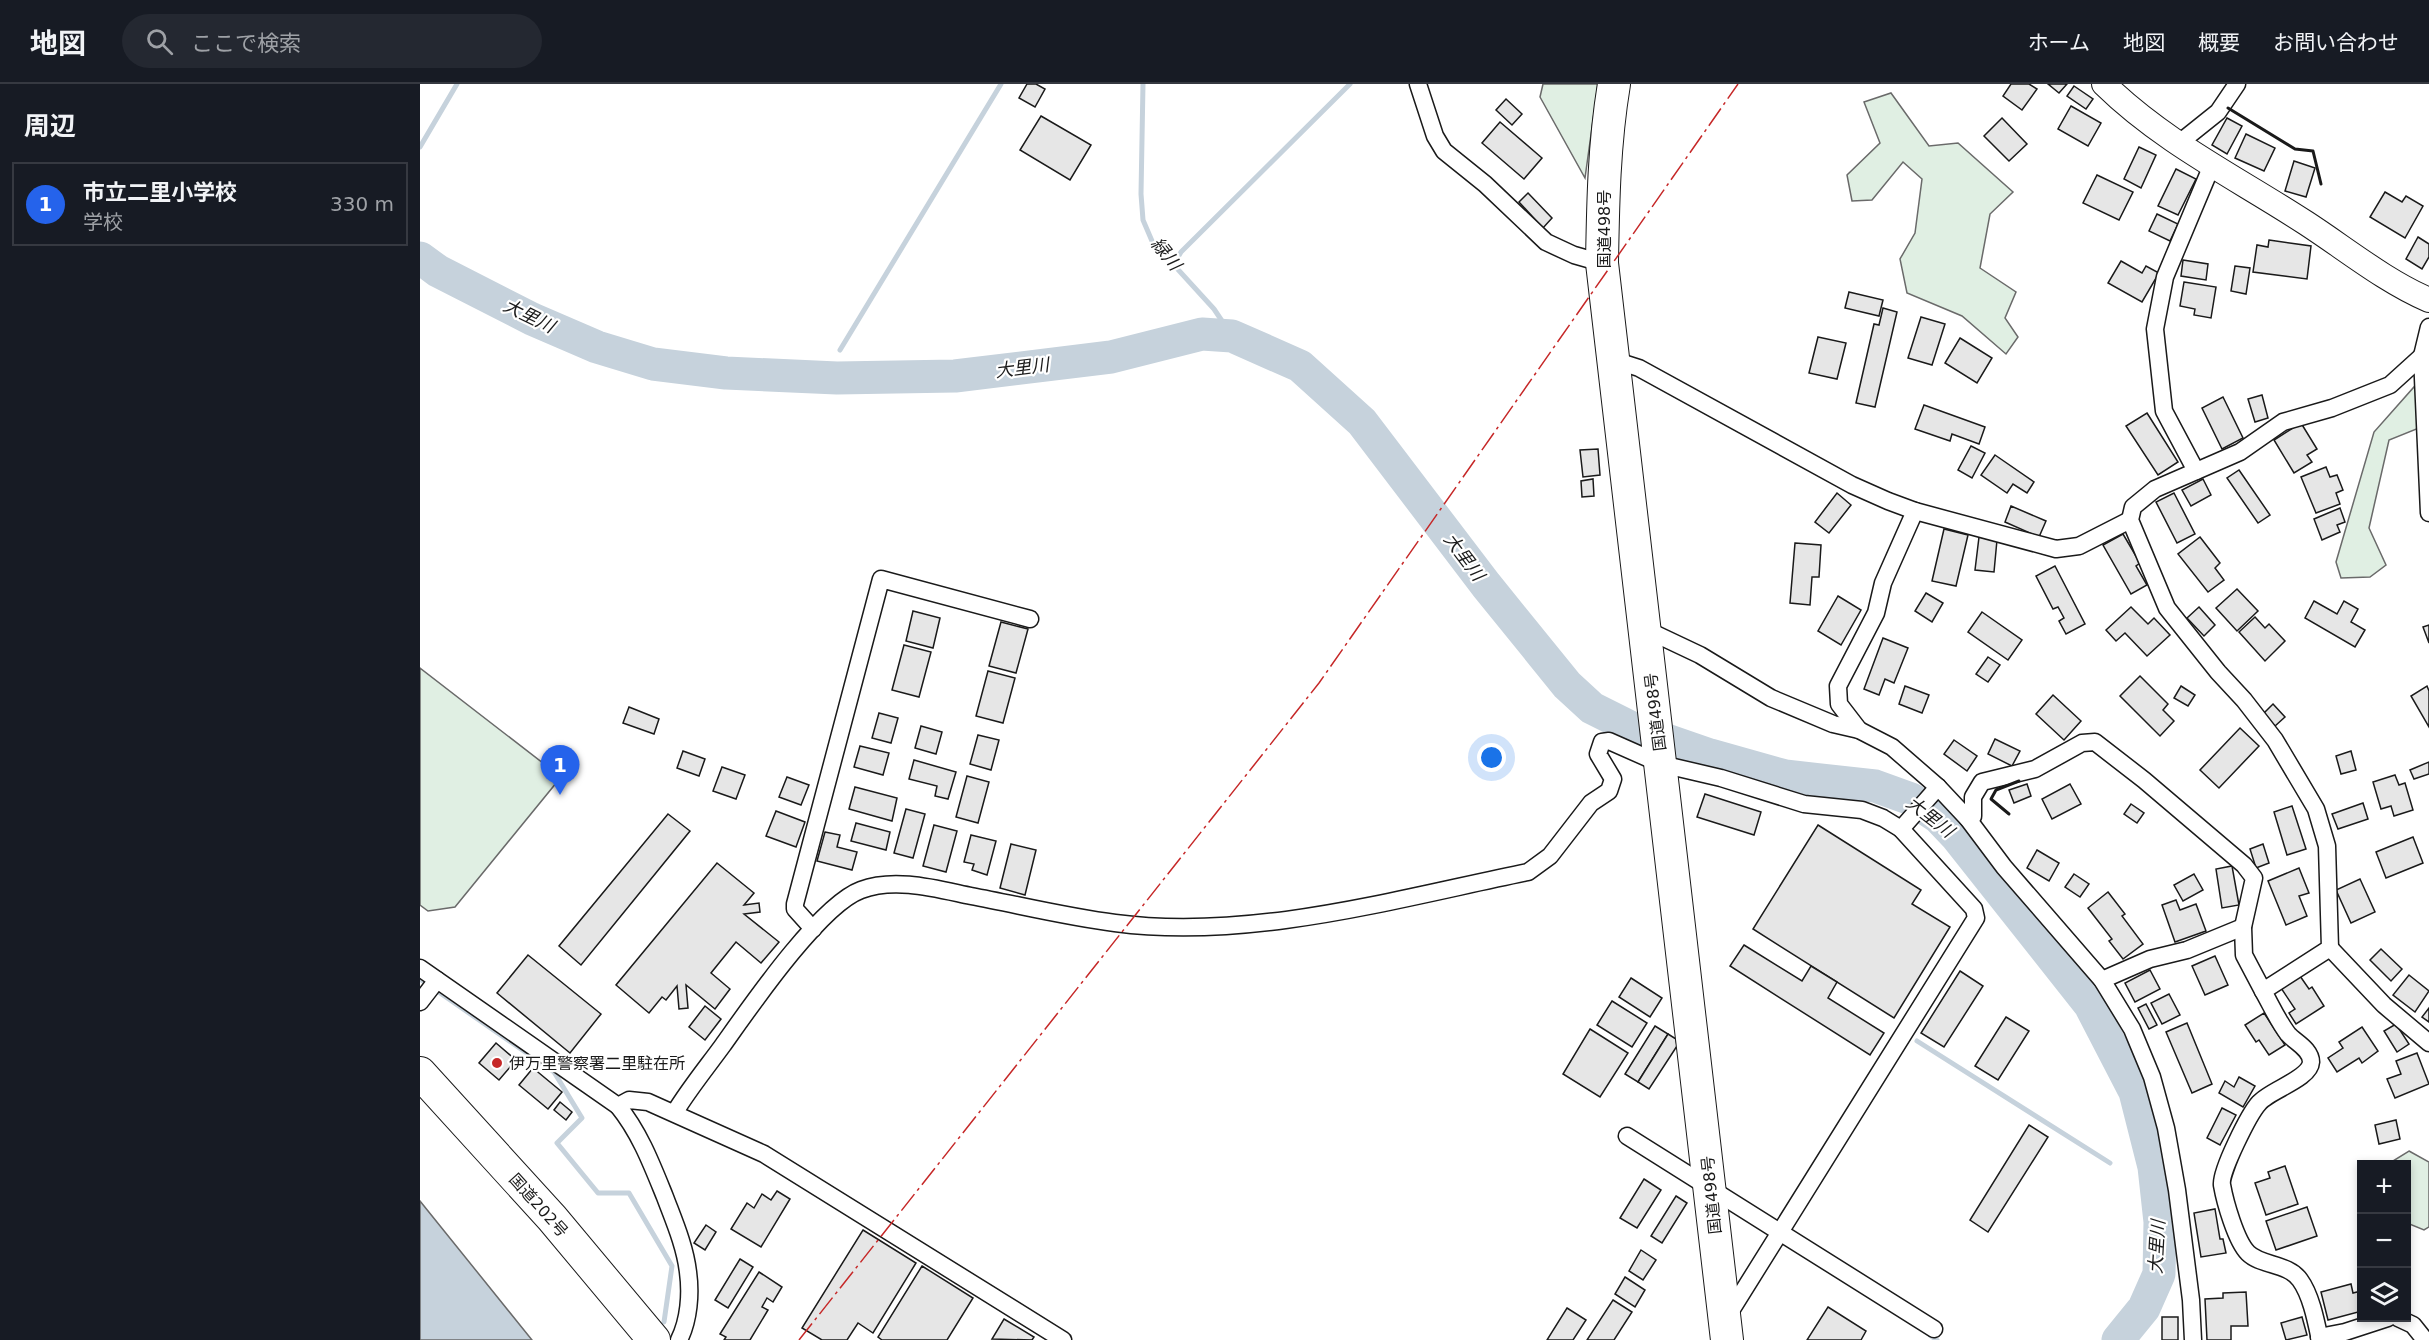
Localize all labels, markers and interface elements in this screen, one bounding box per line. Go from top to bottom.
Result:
search box [122,14,542,68]
icon: search [143,25,176,58]
text: 地図 [30,27,86,60]
text: ここで検索 [191,31,301,56]
text: ホーム [2028,31,2090,55]
text: 地図 [2123,31,2165,55]
text: 概要 [2198,31,2240,55]
text: お問い合わせ [2273,31,2399,55]
text: 周辺 [24,111,76,141]
text: 市立二里小学校 [83,180,237,205]
street label: 国道498号 [1595,190,1614,268]
text: 1 [39,192,52,216]
text: 330 m [330,192,394,216]
text: 学校 [83,210,123,234]
water label: 緑川 [1147,233,1187,276]
water label: 大里川 [500,294,560,338]
water label: 大里川 [994,354,1052,381]
water label: 大里川 [1440,529,1490,586]
street label: 国道498号 [1641,672,1670,752]
your location [1477,743,1506,772]
pin: 1 [540,746,580,795]
water label: 大里川 [1903,792,1960,843]
place label: 伊万里警察署二里駐在所 [509,1054,685,1073]
marker: 伊万里警察署二里駐在所 [490,1056,504,1070]
street label: 国道498号 [1698,1155,1725,1235]
map controls [2357,1160,2411,1322]
button: + [2357,1160,2411,1214]
street label: 国道202号 [505,1170,572,1241]
button: − [2357,1214,2411,1268]
water label: 大里川 [2145,1217,2169,1274]
button: layers [2357,1268,2411,1322]

